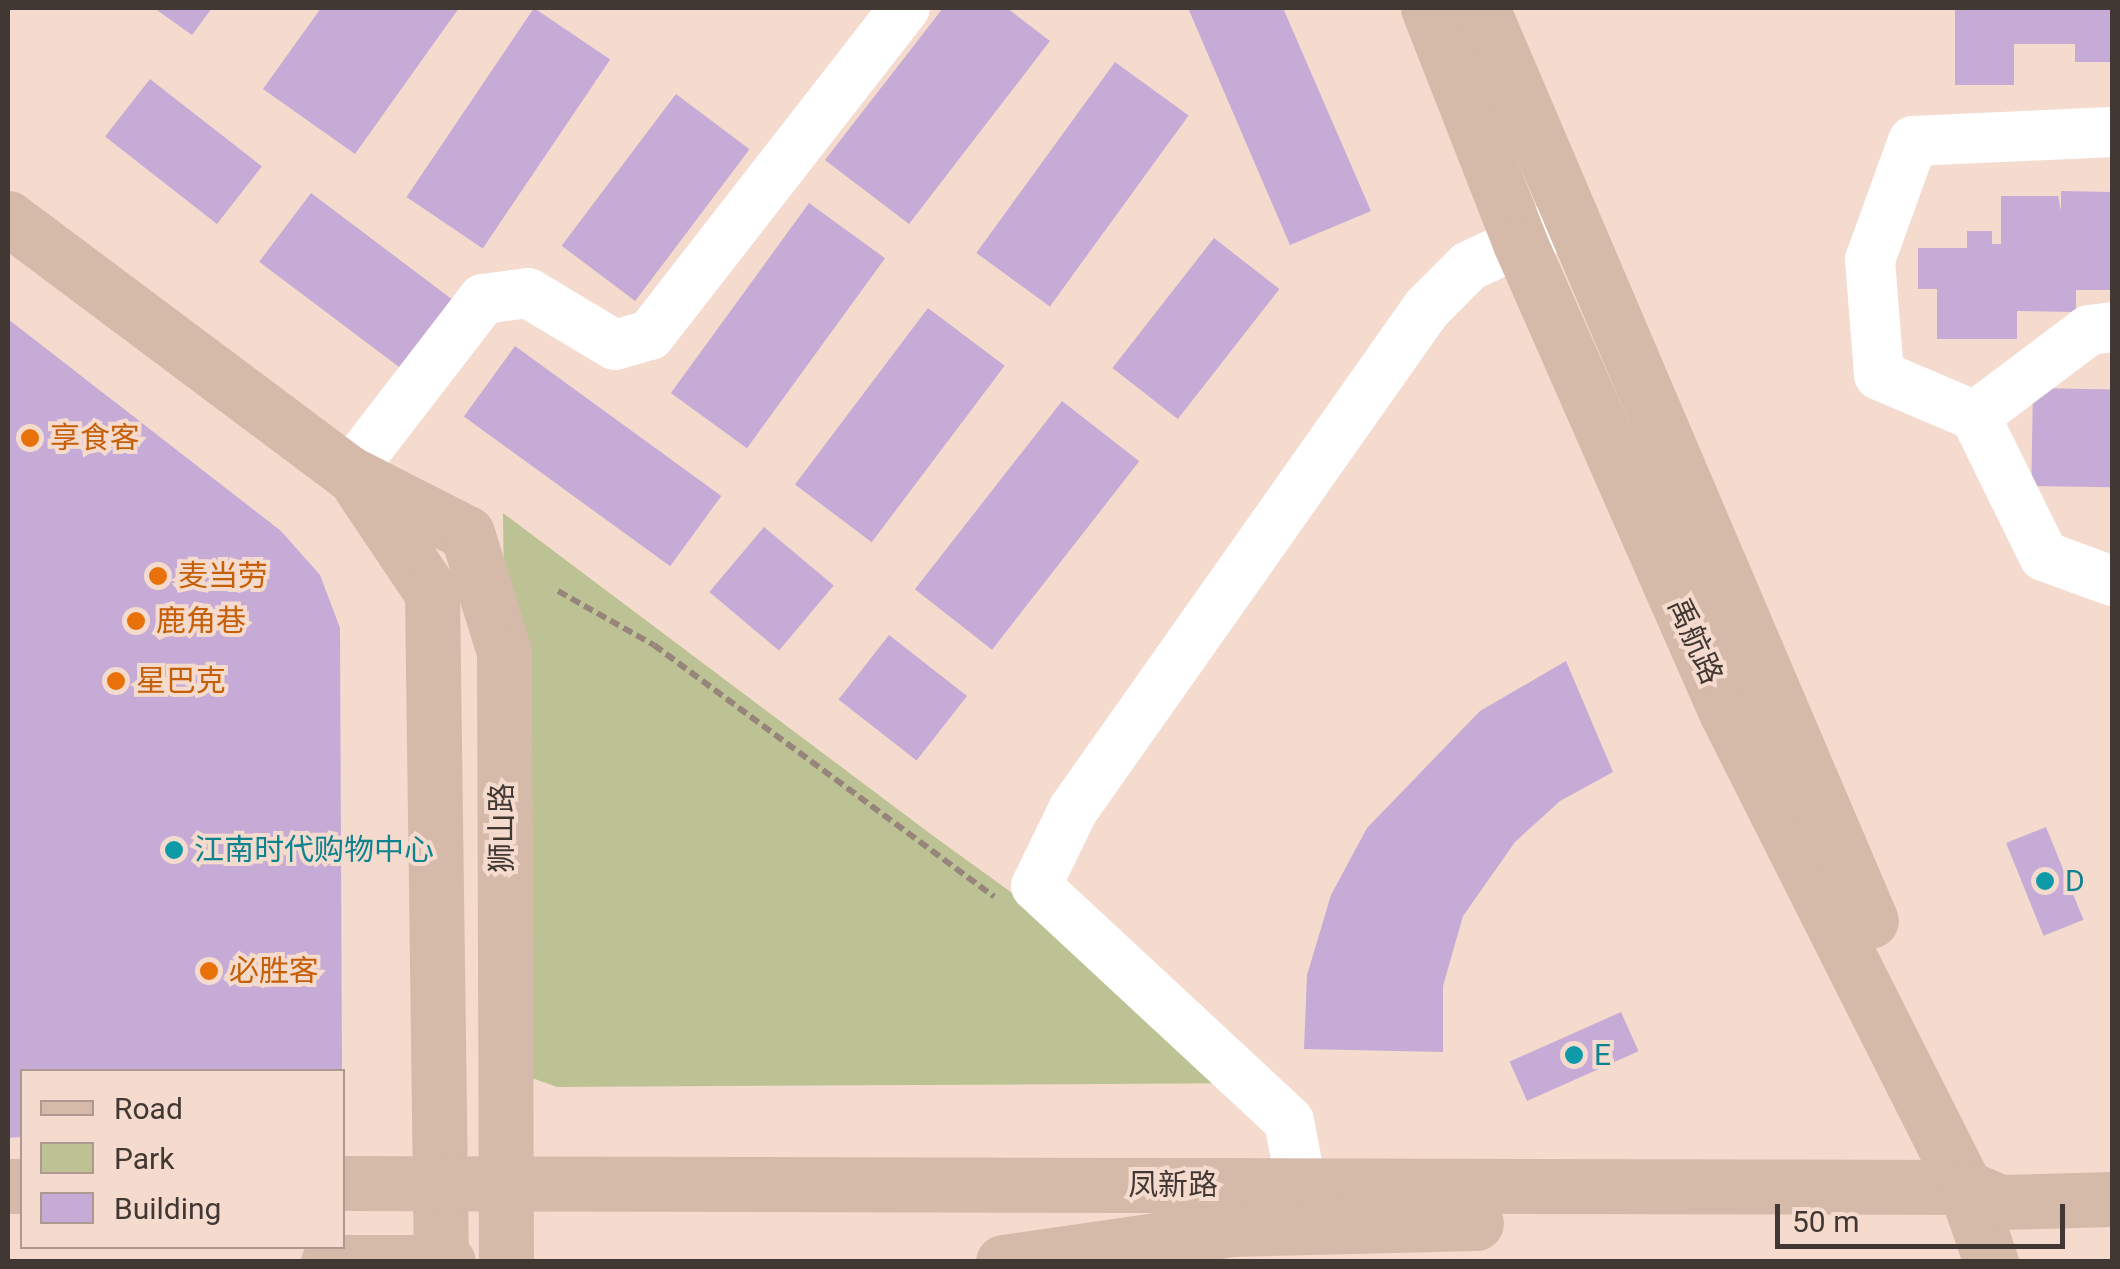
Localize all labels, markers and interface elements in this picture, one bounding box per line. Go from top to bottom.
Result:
place label: 享食客 [50,420,140,456]
marker: 享食客 [19,427,41,449]
place label: 麦当劳 [178,558,268,594]
marker: 麦当劳 [147,565,169,587]
street label: 禹航路 [1660,593,1730,689]
place label: 鹿角巷 [156,603,246,639]
marker: 鹿角巷 [125,610,147,632]
place label: 星巴克 [136,663,226,699]
marker: 星巴克 [105,670,127,692]
street label: 狮山路 [484,783,520,873]
place label: 江南时代购物中心 [194,832,434,868]
marker: 江南时代购物中心 [163,839,185,861]
place label: D [2065,863,2085,899]
marker: D [2034,870,2056,892]
place label: 必胜客 [229,953,319,989]
marker: 必胜客 [198,960,220,982]
place label: E [1594,1037,1611,1073]
marker: E [1563,1044,1585,1066]
legend [20,1069,345,1249]
text: Road [114,1091,183,1126]
text: Park [114,1141,174,1176]
street label: 凤新路 [1128,1167,1218,1203]
scale bar [1780,1184,2070,1246]
text: Building [114,1191,221,1226]
text: 50 m [1792,1204,1859,1239]

